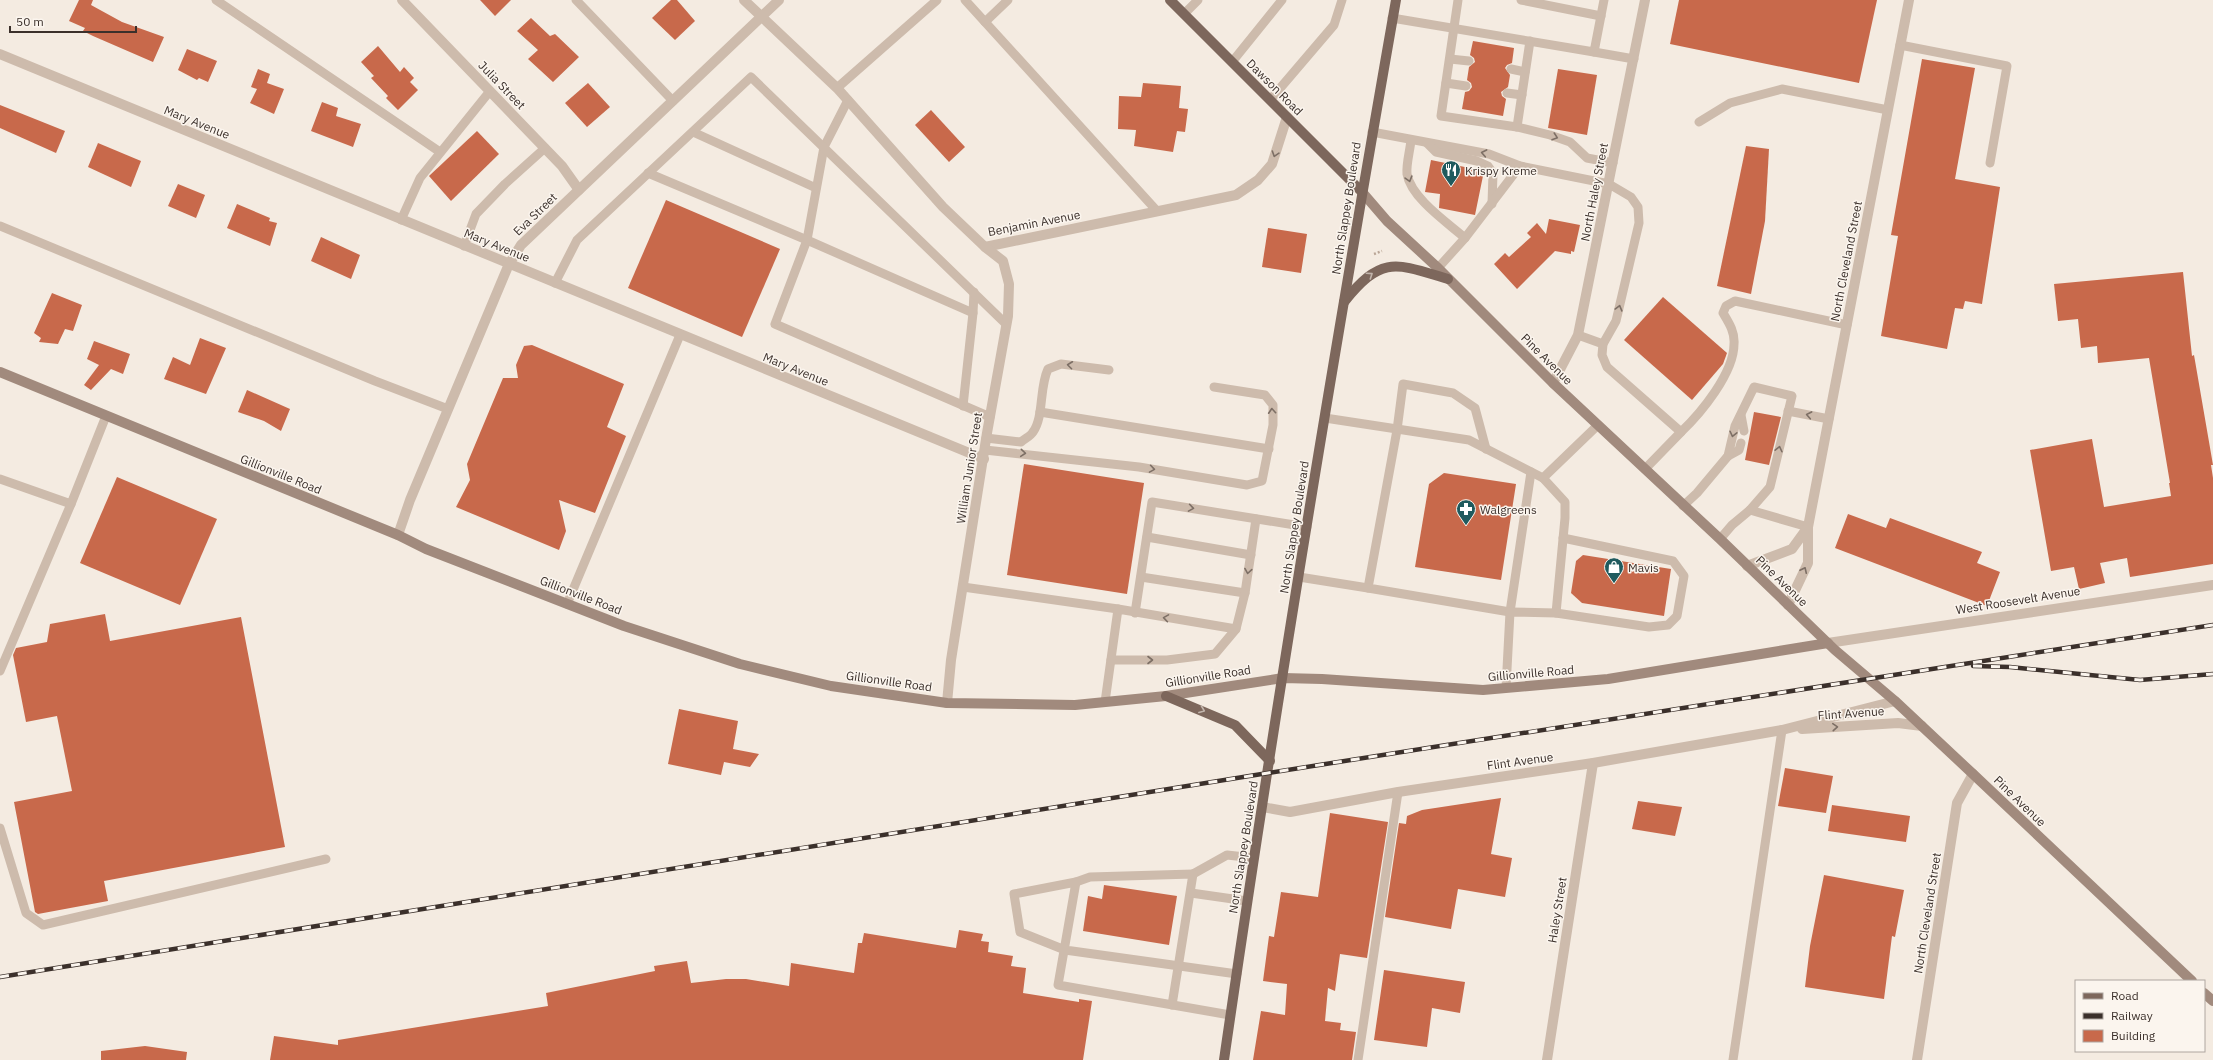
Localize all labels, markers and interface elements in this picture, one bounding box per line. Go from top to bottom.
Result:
scale bar [10,8,136,34]
text: 50 m [16,14,44,29]
street label: Dawson Road [1244,56,1306,118]
street label: Julia Street [475,58,529,112]
street label: Mary Avenue [162,102,232,142]
one-way arrow [1551,132,1558,141]
street label: North Slappey Boulevard [1328,141,1364,275]
street label: North Haley Street [1577,142,1611,242]
one-way arrow [1480,149,1487,157]
one-way arrow [1271,151,1280,158]
restaurant icon: Krispy Kreme [1440,159,1462,187]
place label: Krispy Kreme [1465,163,1537,178]
one-way arrow [1405,175,1413,182]
street label: Eva Street [510,190,560,238]
street label: North Cleveland Street [1827,200,1865,322]
street label: Benjamin Avenue [987,207,1082,239]
street label: Mary Avenue [462,225,532,265]
one-way arrow [1365,273,1372,280]
one-way arrow [1614,305,1623,312]
street label: Pine Avenue [1518,330,1576,388]
street label: Mary Avenue [761,349,831,389]
one-way arrow [1067,361,1073,370]
one-way arrow [1268,408,1277,414]
street label: William Junior Street [953,411,985,525]
one-way arrow [1805,411,1812,419]
one-way arrow [1729,430,1738,437]
one-way arrow [1775,445,1783,452]
one-way arrow [1020,448,1026,457]
street label: Gillionville Road [238,451,324,497]
street label: North Slappey Boulevard [1276,460,1312,594]
one-way arrow [1149,464,1156,473]
pharmacy icon: Walgreens [1455,498,1477,526]
place label: Walgreens [1480,502,1537,517]
one-way arrow [1188,503,1194,512]
street label: Pine Avenue [1753,552,1811,610]
shop icon: Mavis [1603,556,1625,584]
place label: Mavis [1628,560,1659,575]
one-way arrow [1799,567,1807,574]
one-way arrow [1244,568,1253,574]
street label: Gillionville Road [538,572,624,618]
street label: West Roosevelt Avenue [1955,583,2082,617]
one-way arrow [1163,614,1169,623]
one-way arrow [1147,656,1153,664]
street label: Gillionville Road [1164,662,1252,690]
street label: Gillionville Road [1487,662,1575,684]
street label: Gillionville Road [845,668,933,694]
street label: Flint Avenue [1817,703,1885,723]
one-way arrow [1199,706,1206,714]
one-way arrow [1832,723,1838,732]
street label: Flint Avenue [1486,749,1555,773]
street label: Pine Avenue [1991,772,2049,830]
street label: North Slappey Boulevard [1225,780,1261,914]
street label: North Cleveland Street [1910,851,1944,975]
street label: Haley Street [1544,876,1570,944]
legend [2075,980,2205,1052]
text: Road [2111,988,2139,1003]
text: Railway [2111,1008,2153,1023]
text: Building [2111,1028,2156,1043]

